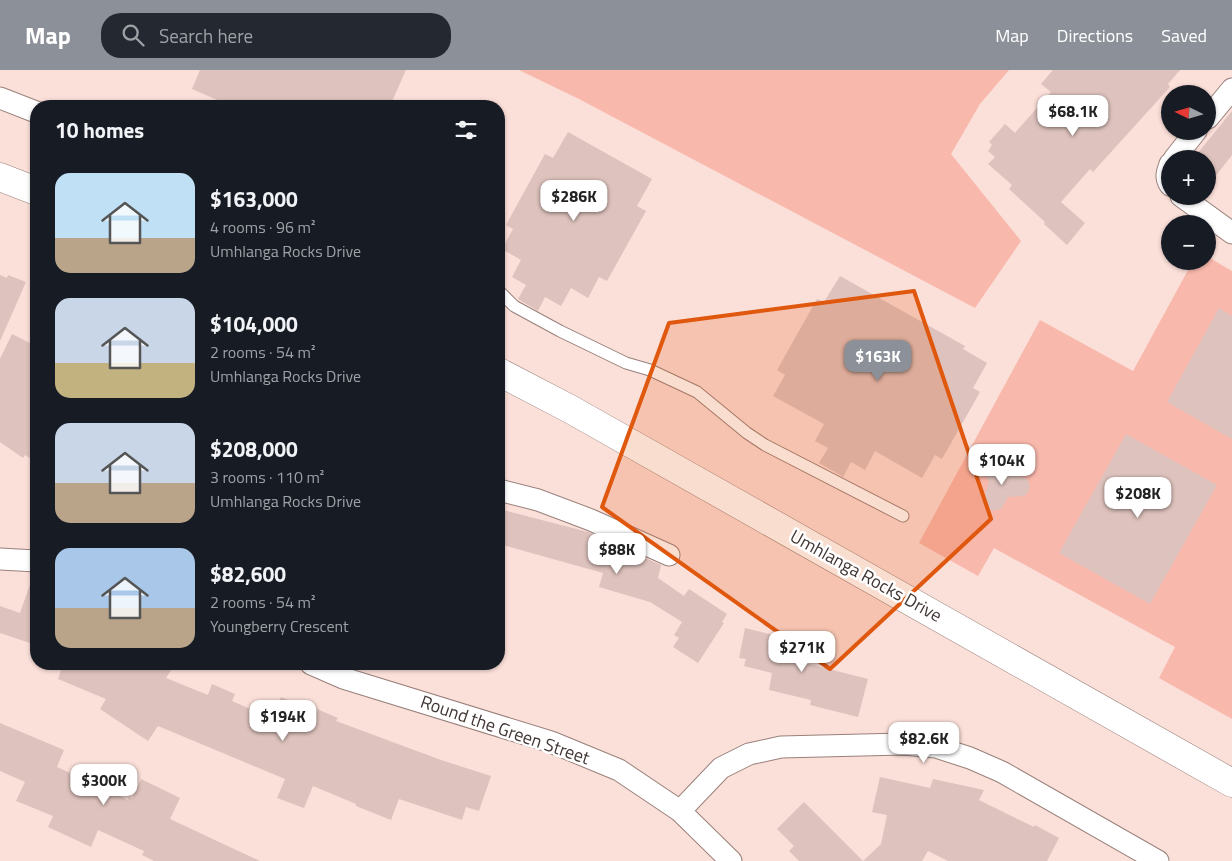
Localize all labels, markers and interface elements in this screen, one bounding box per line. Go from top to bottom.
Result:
search box [101,13,451,58]
text: Map [25,17,71,53]
icon: search [119,21,147,49]
text: Search here [159,21,253,50]
text: Map [995,22,1029,49]
text: Directions [1057,22,1133,49]
text: Saved [1161,22,1207,49]
north arrow [1161,85,1216,140]
map controls [1161,85,1216,270]
pin: $68.1K [1032,94,1114,137]
text: $68.1K [1048,99,1098,123]
text: 10 homes [55,114,144,146]
icon: filters [452,116,480,144]
button: + [1161,150,1216,205]
pin: $286K [539,180,609,222]
text: $163,000 [210,183,298,215]
text: $286K [551,184,597,208]
icon: home [95,193,155,253]
text: 4 rooms · 96 m² [210,215,315,239]
button: − [1161,215,1216,270]
text: Umhlanga Rocks Drive [210,239,361,263]
text: $104,000 [210,308,298,340]
icon: home [95,318,155,378]
text: 2 rooms · 54 m² [210,340,315,364]
pin: $163K [843,340,913,382]
text: $163K [855,344,901,368]
text: Umhlanga Rocks Drive [210,364,361,388]
text: $208,000 [210,433,298,465]
icon: home [95,443,155,503]
pin: $104K [967,444,1037,486]
text: $104K [979,448,1025,472]
text: 3 rooms · 110 m² [210,465,324,489]
pin: $208K [1103,476,1173,519]
text: $208K [1115,481,1161,505]
text: Umhlanga Rocks Drive [210,489,361,513]
street label: Umhlanga Rocks Drive [785,523,947,629]
pin: $88K [587,532,647,575]
text: $88K [599,537,635,561]
text: $82,600 [210,558,286,590]
icon: home [95,568,155,628]
text: 2 rooms · 54 m² [210,590,315,614]
text: Youngberry Crescent [210,614,349,638]
pin: $271K [767,630,837,673]
text: $271K [779,635,825,659]
street label: Round the Green Street [417,688,594,771]
pin: $194K [248,700,318,742]
text: $194K [260,704,306,728]
pin: $82.6K [883,722,965,764]
text: $82.6K [899,726,949,750]
pin: $300K [69,764,139,806]
text: $300K [81,768,127,792]

